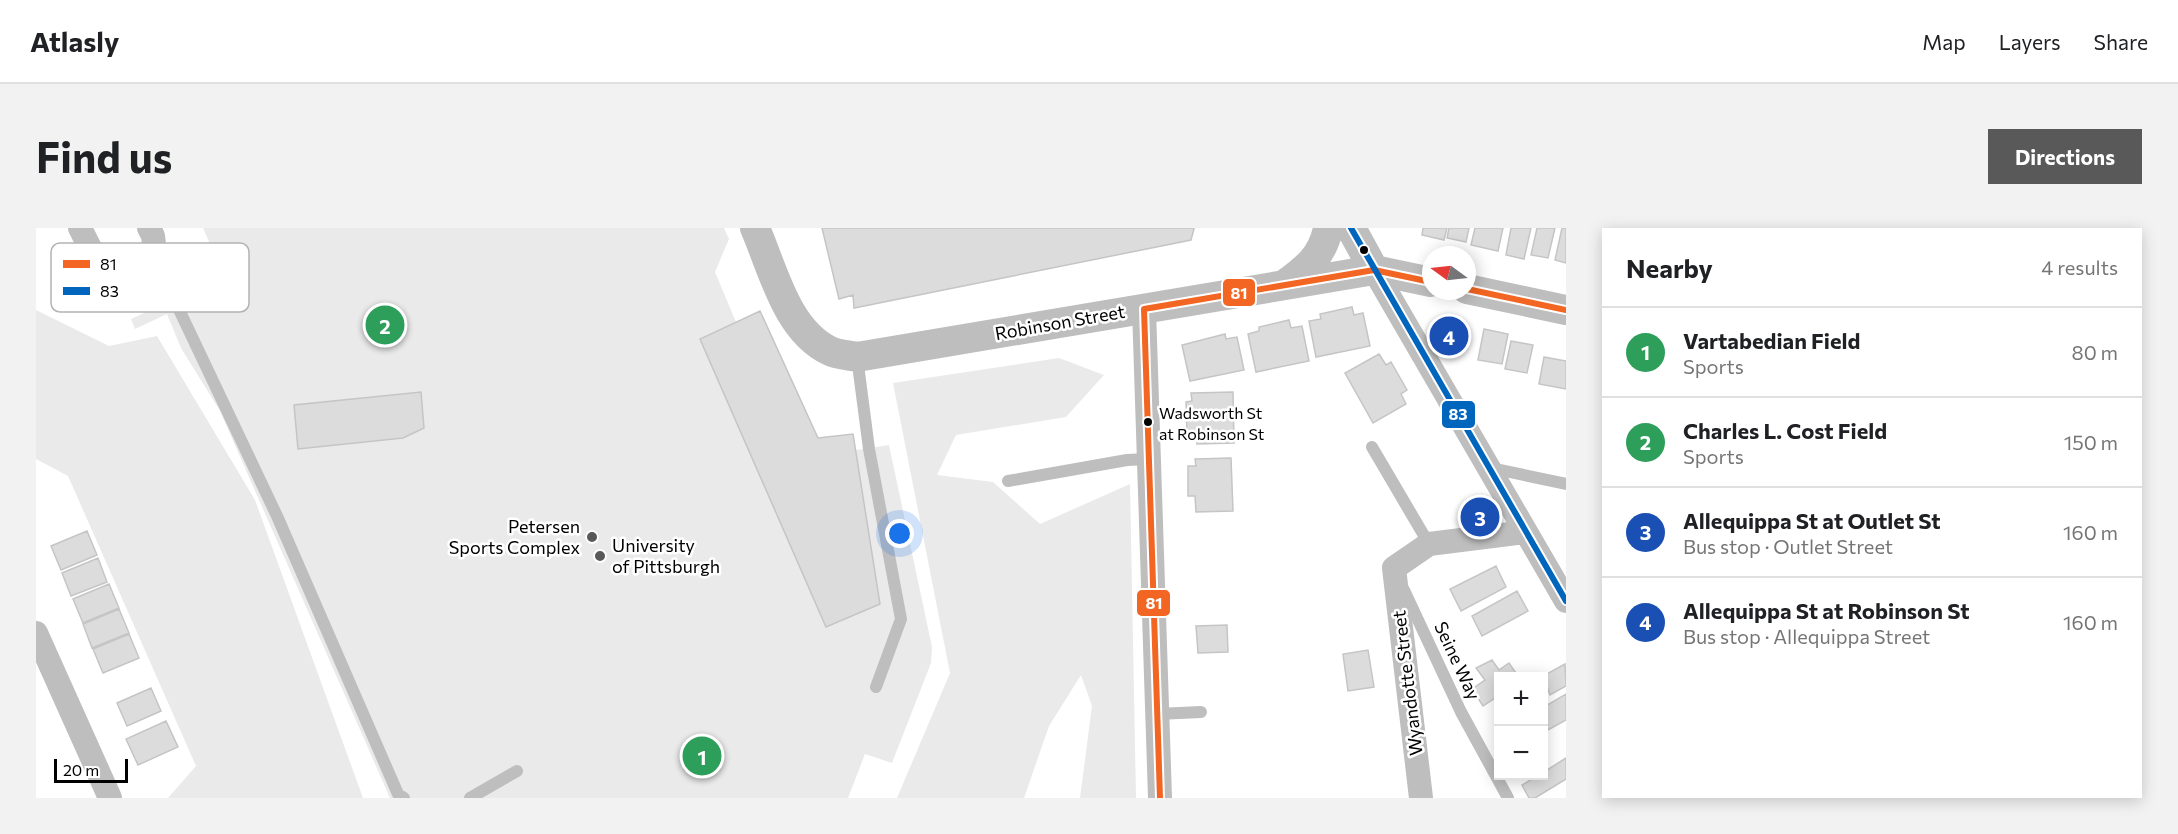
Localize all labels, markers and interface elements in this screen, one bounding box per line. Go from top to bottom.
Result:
text: Atlasly [30,24,119,58]
text: Map [1922,29,1966,54]
text: Layers [1999,29,2061,54]
text: Share [2094,29,2148,54]
button: Directions [1988,129,2142,184]
text: Find us [36,130,172,182]
legend [51,243,249,312]
unlabelled marker [1358,244,1370,256]
north arrow [1422,246,1476,300]
text: Nearby [1626,252,1713,283]
text: 81 [100,254,117,273]
text: 4 results [2041,255,2118,279]
line badge: 81 [1222,278,1256,307]
text: 83 [100,281,119,300]
text: 81 [1230,283,1248,302]
street label: Robinson Street [993,300,1126,344]
pin: 2 [366,302,404,348]
pin: 4 [1430,314,1468,358]
text: Vartabedian Field [1683,327,1860,354]
text: 1 [1641,340,1650,364]
text: 80 m [2072,340,2118,364]
text: Sports [1683,354,1744,378]
line badge: 83 [1441,400,1476,429]
place label: Wadsworth St at Robinson St [1159,403,1265,443]
text: 83 [1448,404,1468,423]
marker: Wadsworth St at Robinson St [1142,416,1154,428]
text: Charles L. Cost Field [1683,417,1887,444]
text: 2 [1640,430,1651,454]
text: 150 m [2064,430,2118,454]
text: Sports [1683,444,1744,468]
pin: 3 [1460,494,1500,540]
text: Allequippa St at Outlet St [1683,507,1940,534]
place label: Petersen Sports Complex [449,515,580,558]
your location [885,519,914,548]
text: 3 [1640,520,1651,544]
text: 160 m [2063,520,2118,544]
marker: Petersen Sports Complex [585,530,599,544]
place label: University of Pittsburgh [612,534,720,577]
text: Bus stop · Outlet Street [1683,534,1893,558]
marker: University of Pittsburgh [593,549,607,563]
line badge: 81 [1136,589,1171,617]
text: 81 [1145,593,1163,612]
text: Allequippa St at Robinson St [1683,597,1969,624]
street label: Wyandotte Street [1387,609,1427,757]
text: 4 [1639,610,1652,634]
text: 160 m [2063,610,2118,634]
street label: Seine Way [1430,618,1486,703]
text: Bus stop · Allequippa Street [1683,624,1930,648]
map controls [1494,672,1548,780]
button: + [1494,672,1548,726]
button: − [1494,726,1548,780]
pin: 1 [682,734,722,778]
scale bar [54,756,128,784]
text: 20 m [63,760,99,779]

